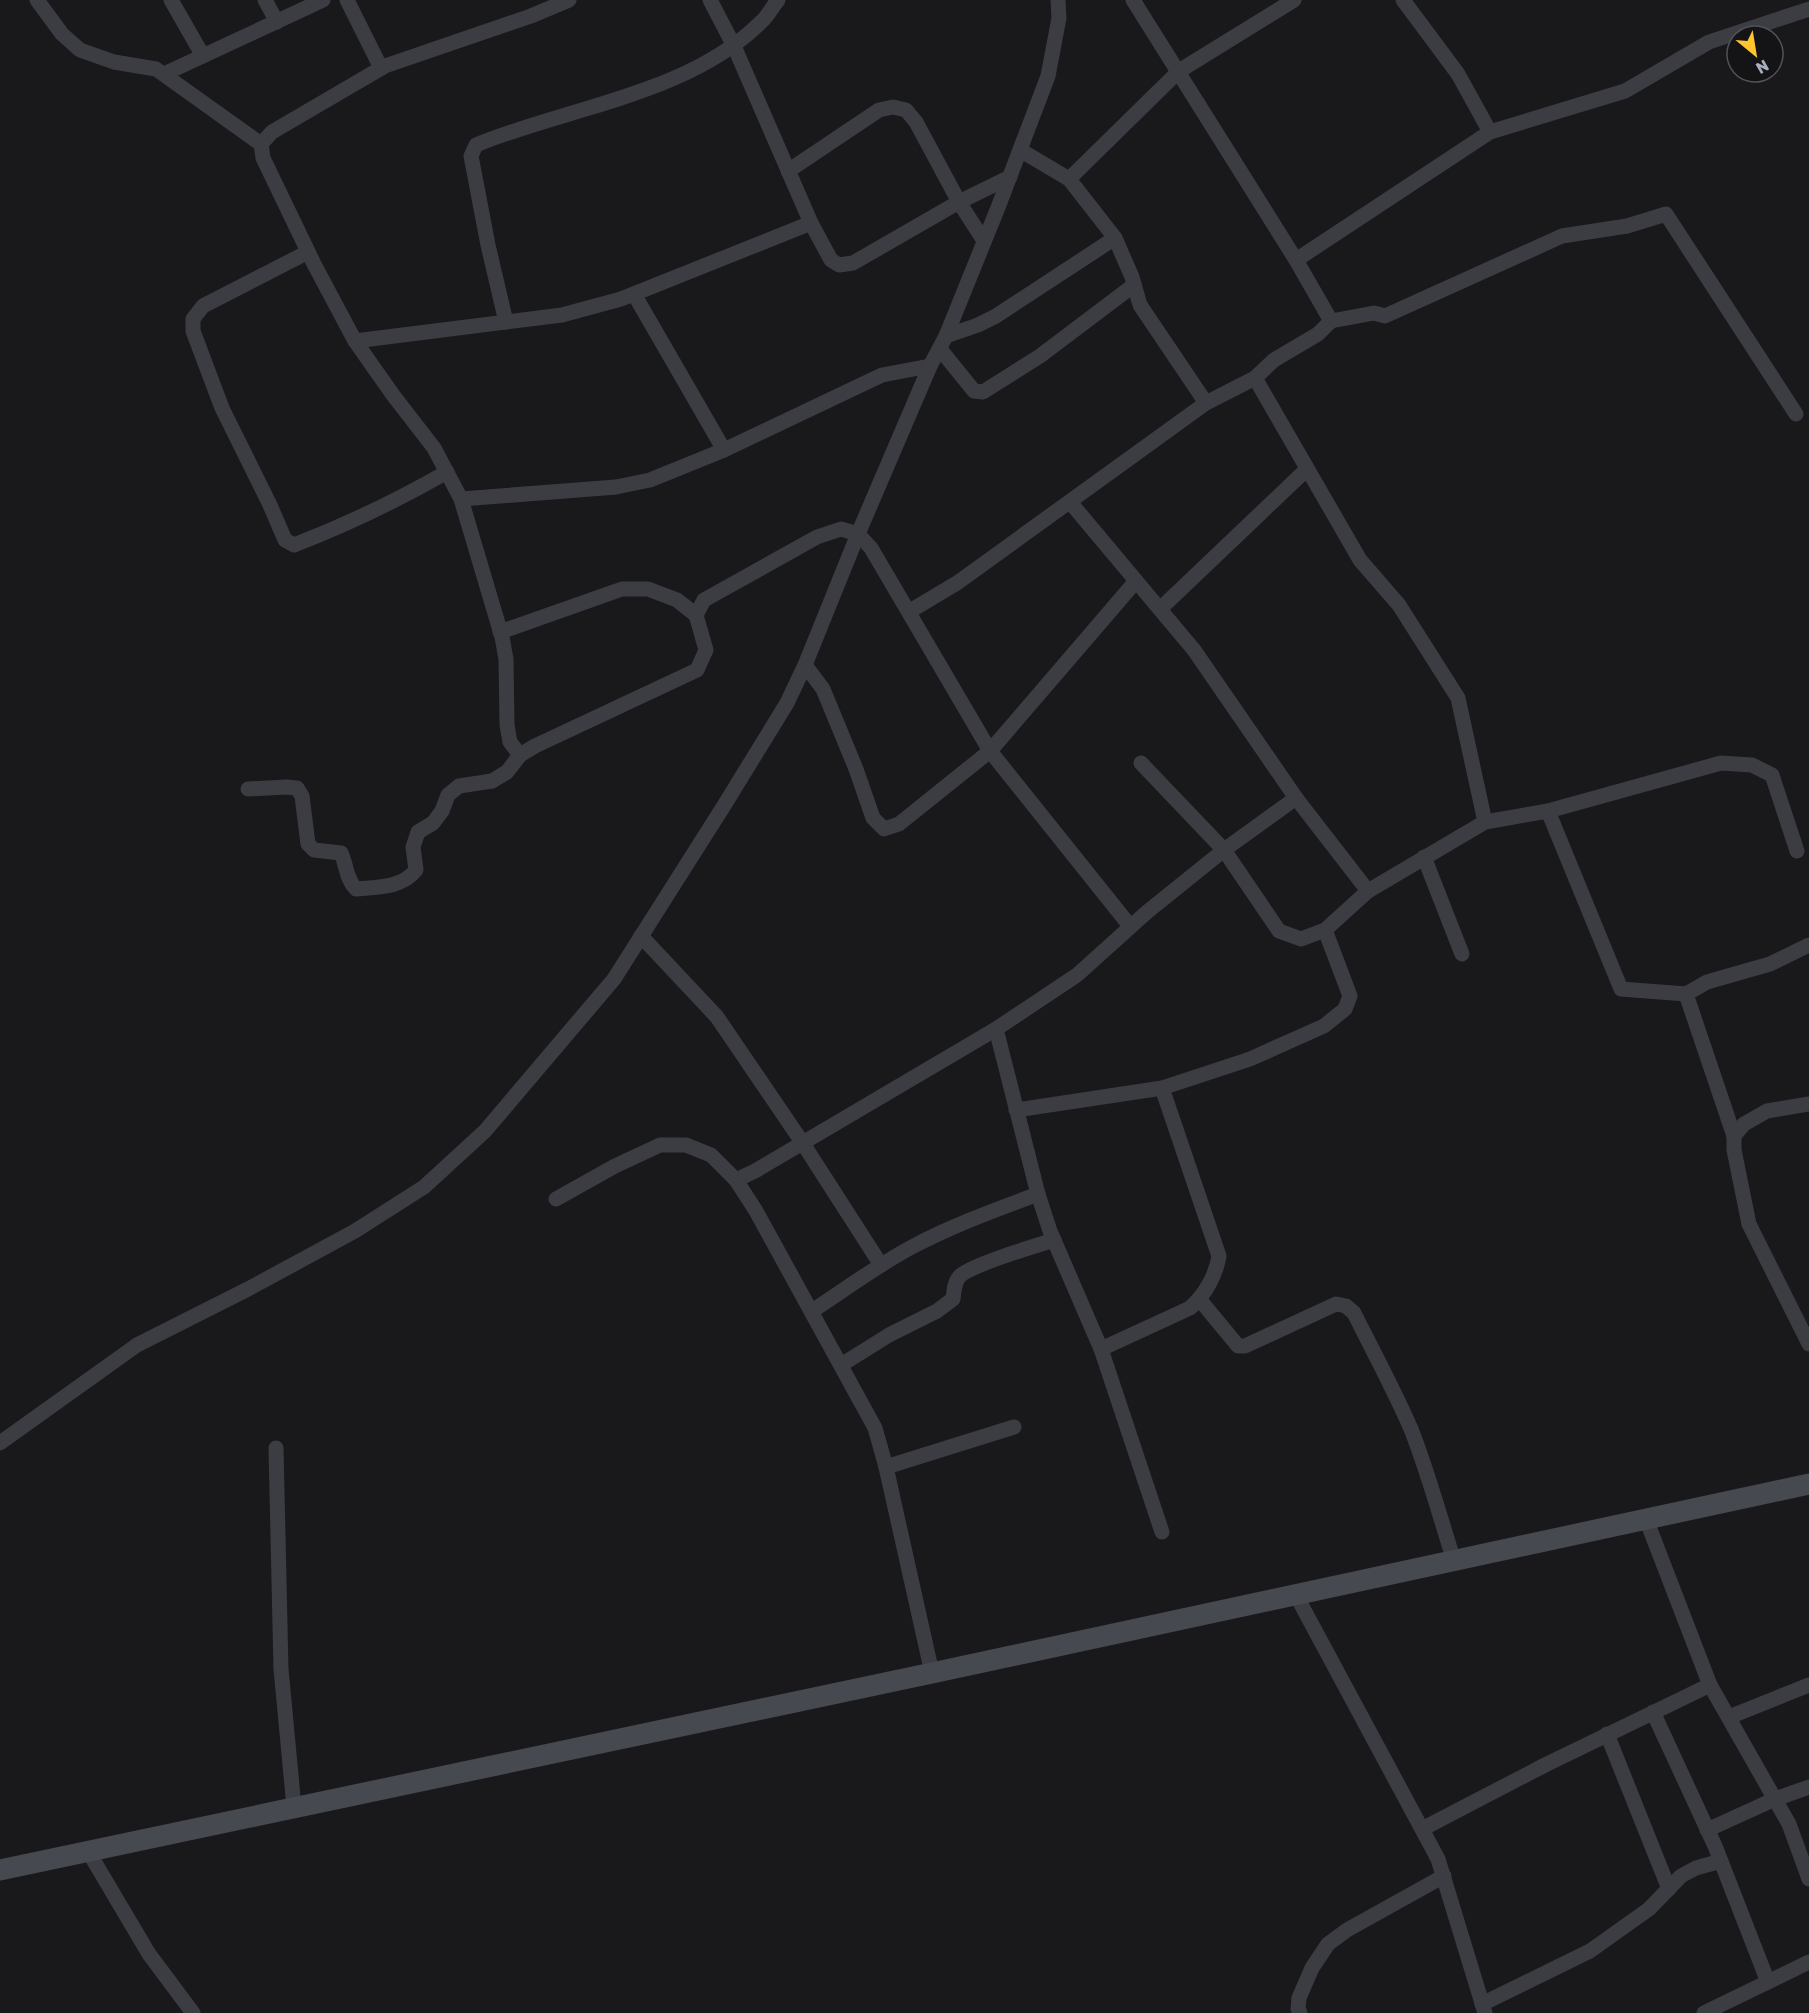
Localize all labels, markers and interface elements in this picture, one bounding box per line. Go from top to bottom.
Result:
north arrow [1725,24,1785,84]
text: N [1753,55,1772,78]

